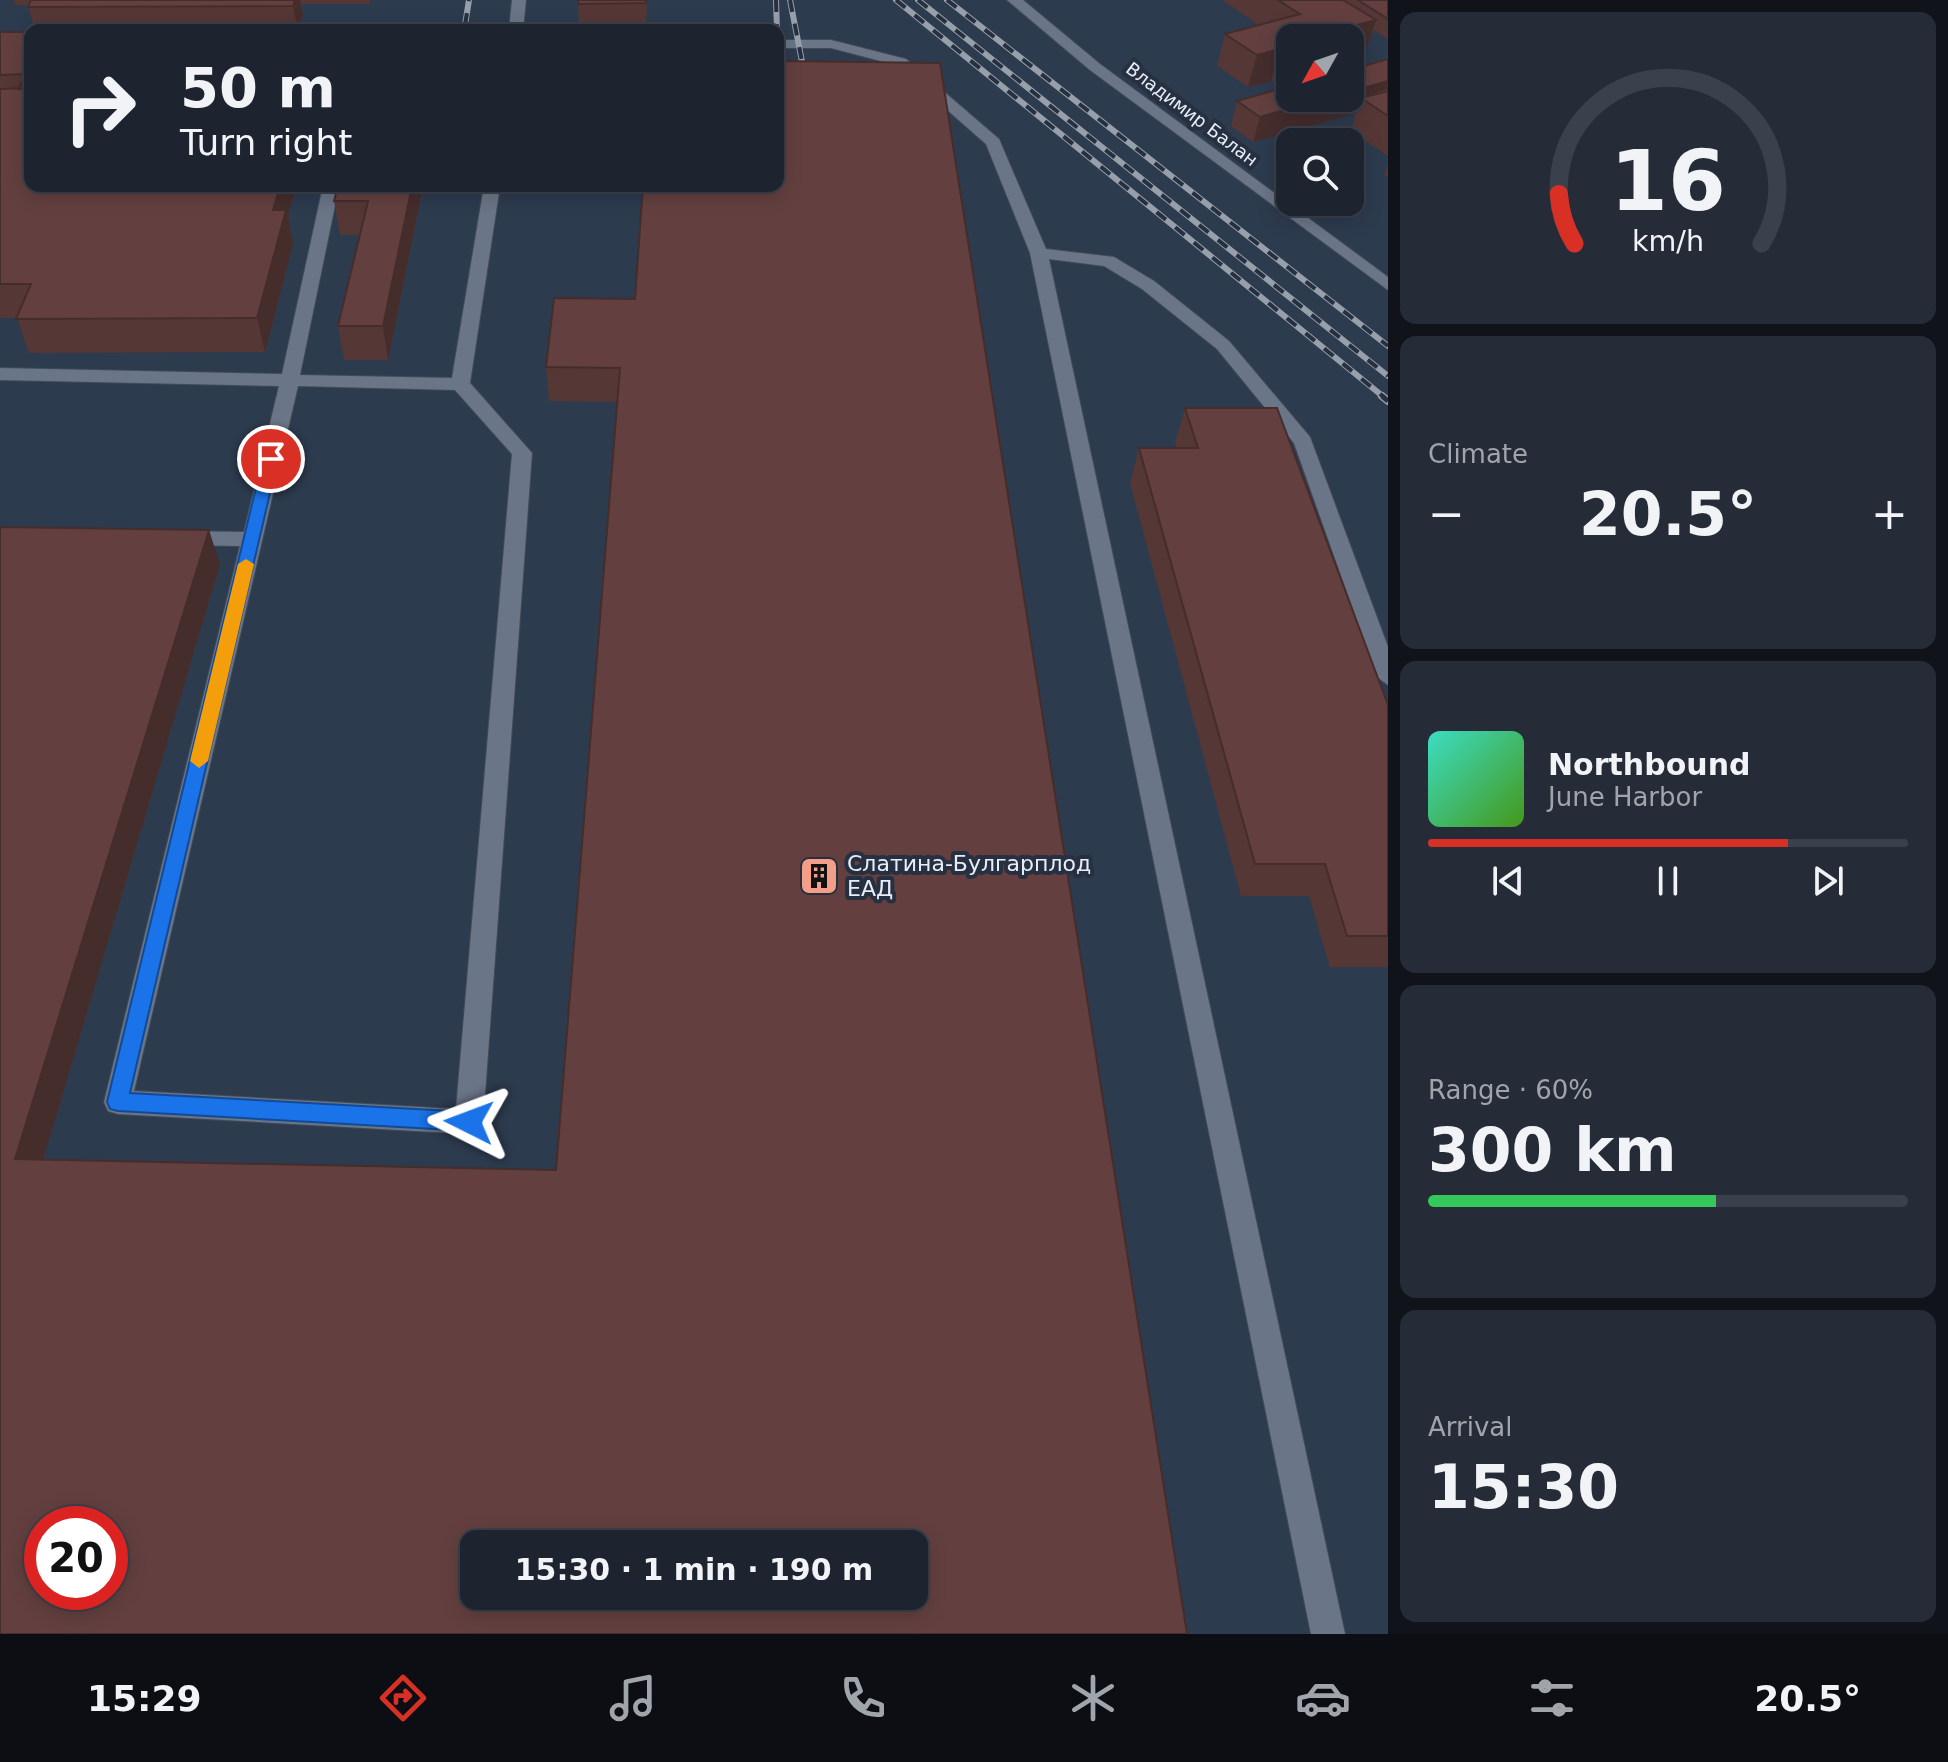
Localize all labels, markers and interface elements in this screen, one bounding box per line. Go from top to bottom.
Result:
north arrow [1276,24,1364,112]
map controls [1276,24,1364,216]
text: 50 m [180,55,336,120]
icon: right [48,56,152,160]
street label: Владимир Балан [1122,58,1262,170]
text: Turn right [180,122,352,163]
button: search [1276,128,1364,216]
text: 16 [1610,133,1726,230]
text: km/h [1632,224,1704,258]
pin [237,425,305,493]
icon: arrive [249,437,293,481]
text: Climate [1428,439,1528,469]
text: 20.5° [1579,479,1757,549]
text: − [1428,488,1465,539]
text: + [1871,488,1908,539]
text: Northbound [1548,747,1751,782]
text: June Harbor [1548,782,1702,812]
place label: Слатина-Булгарплод ЕАД [847,851,1091,901]
building icon: Слатина-Булгарплод ЕАД [798,855,840,897]
icon: previous [1486,859,1530,903]
icon: pause [1646,859,1690,903]
icon: next [1806,859,1850,903]
text: Range · 60% [1428,1075,1593,1105]
position arrow [427,1080,511,1164]
text: 300 km [1428,1115,1677,1185]
text: Arrival [1428,1412,1512,1442]
text: 15:30 [1428,1452,1619,1522]
speed limit sign: 20 [24,1506,128,1610]
text: 15:30 · 1 min · 190 m [515,1552,873,1587]
icon: directions [375,1670,431,1726]
icon: music [605,1670,661,1726]
icon: phone [835,1670,891,1726]
icon: climate [1065,1670,1121,1726]
icon: car [1295,1670,1351,1726]
icon: filters [1524,1670,1580,1726]
text: 15:29 [87,1678,202,1719]
text: 20.5° [1754,1678,1861,1719]

